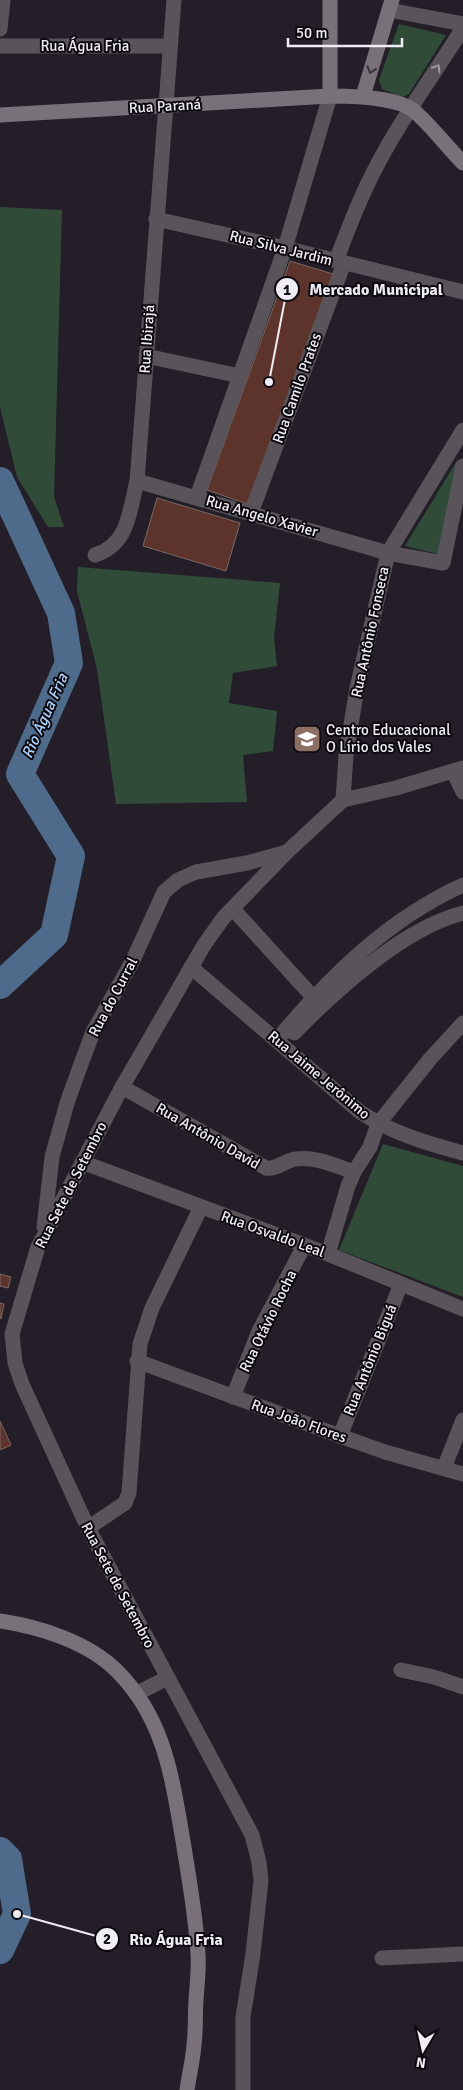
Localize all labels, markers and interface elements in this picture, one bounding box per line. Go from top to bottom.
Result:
scale bar [288,15,402,47]
text: 50 m [296,24,327,42]
street label: Rua Água Fria [41,36,129,55]
one-way arrow [367,65,377,73]
one-way arrow [431,65,441,74]
street label: Rua Paraná [128,95,202,117]
street label: Rua Silva Jardim [228,227,334,269]
callout: Mercado Municipal [274,274,453,305]
text: Mercado Municipal [309,280,443,300]
text: 1 [283,281,291,299]
street label: Rua Ibirajá [136,304,158,374]
street label: Rua Camilo Prates [269,330,325,446]
street label: Rua Angelo Xavier [204,491,321,541]
street label: Rua Antônio Fonseca [347,565,393,699]
water label: Rio Água Fria [17,670,73,762]
place label: Centro Educacional O Lírio dos Vales [326,721,451,756]
school or university icon: Centro Educacional O Lírio dos Vales [292,724,322,754]
street label: Rua do Curral [85,954,141,1040]
street label: Rua Jaime Jerônimo [264,1027,374,1123]
street label: Rua Antônio David [153,1099,263,1173]
street label: Rua Sete de Setembro [31,1119,111,1251]
street label: Rua Osvaldo Leal [219,1207,327,1261]
street label: Rua Otávio Rocha [235,1267,301,1375]
street label: Rua Antônio Biguá [340,1302,400,1418]
street label: Rua João Flores [249,1395,350,1447]
street label: Rua Sete de Setembro [77,1519,159,1651]
callout: Rio Água Fria [94,1923,232,1954]
text: 2 [103,1930,111,1948]
text: Rio Água Fria [129,1930,223,1950]
north arrow [398,2025,448,2075]
text: N [415,2053,427,2072]

